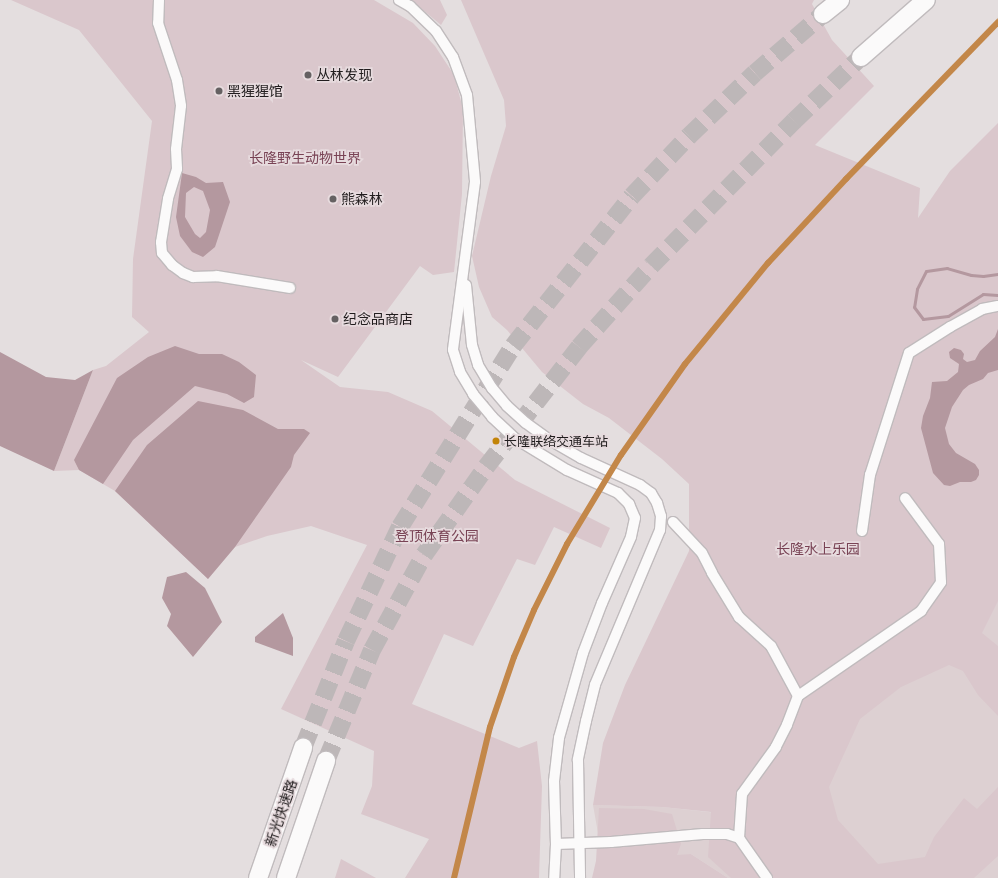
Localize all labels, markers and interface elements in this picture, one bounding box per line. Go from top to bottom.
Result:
place label: 丛林发现 [316,67,372,83]
marker: 丛林发现 [303,70,313,80]
place label: 黑猩猩馆 [227,83,283,99]
marker: 黑猩猩馆 [214,86,224,96]
park label: 长隆野生动物世界 [249,150,361,166]
place label: 熊森林 [341,191,383,207]
marker: 熊森林 [328,194,338,204]
place label: 纪念品商店 [343,311,413,327]
marker: 纪念品商店 [330,314,340,324]
place label: 长隆联络交通车站 [504,433,608,449]
marker: 长隆联络交通车站 [491,436,501,446]
park label: 登顶体育公园 [395,528,479,544]
park label: 长隆水上乐园 [776,541,860,557]
street label: 新光快速路 [262,777,300,849]

